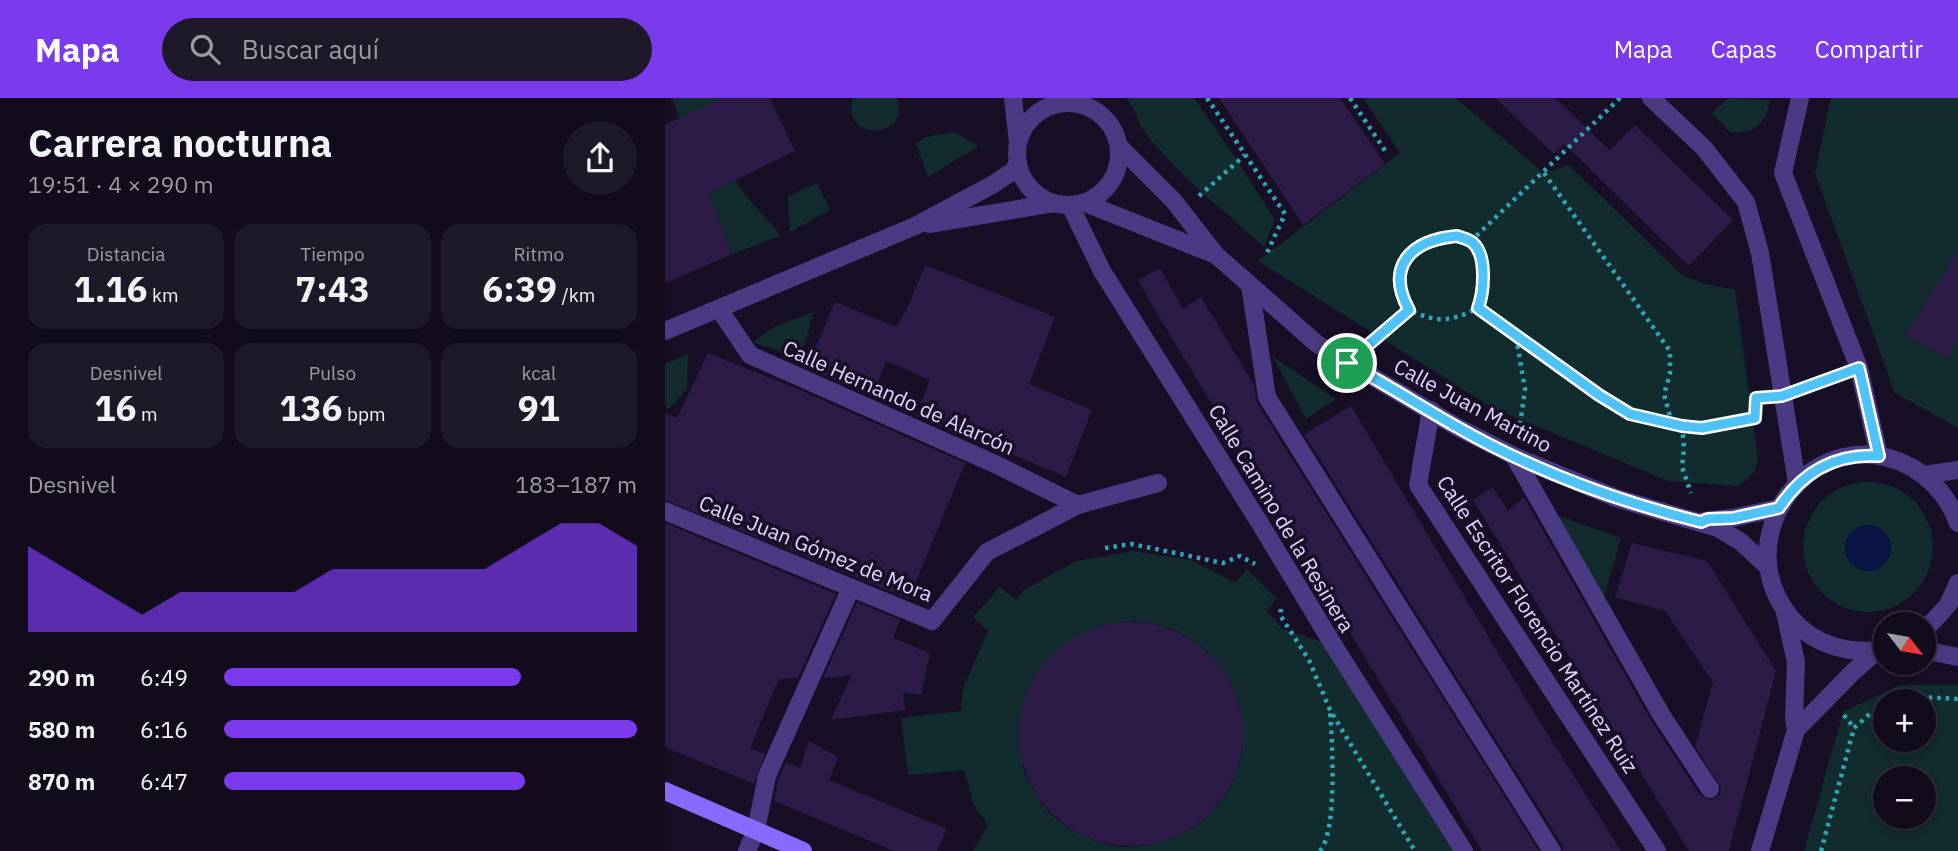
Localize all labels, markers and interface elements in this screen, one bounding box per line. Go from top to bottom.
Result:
search box [162,18,652,81]
text: Mapa [35,28,120,71]
icon: search [186,30,224,68]
text: Buscar aquí [242,32,379,66]
text: Mapa [1614,33,1673,65]
text: Capas [1711,33,1777,65]
text: Compartir [1815,33,1923,65]
text: Carrera nocturna [28,118,332,167]
button: share [563,121,637,195]
text: 19:51 · 4 × 290 m [28,169,214,199]
text: Distancia [87,242,166,266]
text: Tiempo [300,242,365,266]
text: Ritmo [513,242,564,266]
text: 1.16 [74,266,148,312]
text: 7:43 [295,266,370,312]
text: 6:39 [482,266,557,312]
text: km [148,283,179,307]
text: /km [557,283,595,307]
street label: Calle Hernando de Alarcón [779,333,1019,461]
pin [1317,333,1377,393]
icon: arrive [1328,344,1366,382]
street label: Calle Juan Martino [1389,352,1557,458]
text: Desnivel [90,361,163,385]
text: Pulso [309,361,356,385]
text: kcal [522,361,556,385]
text: 16 [95,385,137,431]
text: 136 [279,385,342,431]
text: 91 [518,385,560,431]
street label: Calle Camino de la Resinera [1203,399,1361,637]
text: m [137,402,158,426]
text: bpm [342,402,386,426]
text: Desnivel [28,469,116,499]
text: 183–187 m [515,469,637,499]
street label: Calle Escritor Florencio Martínez Ruiz [1431,470,1645,778]
street label: Calle Juan Gómez de Mora [695,488,937,608]
north arrow [1873,612,1935,676]
map controls [1873,612,1936,829]
text: 290 m [28,662,95,692]
text: 6:49 [140,662,188,692]
button: + [1873,689,1936,752]
text: 580 m [28,714,95,744]
text: 6:16 [140,714,188,744]
text: 870 m [28,766,95,796]
text: 6:47 [140,766,188,796]
button: − [1873,766,1936,829]

